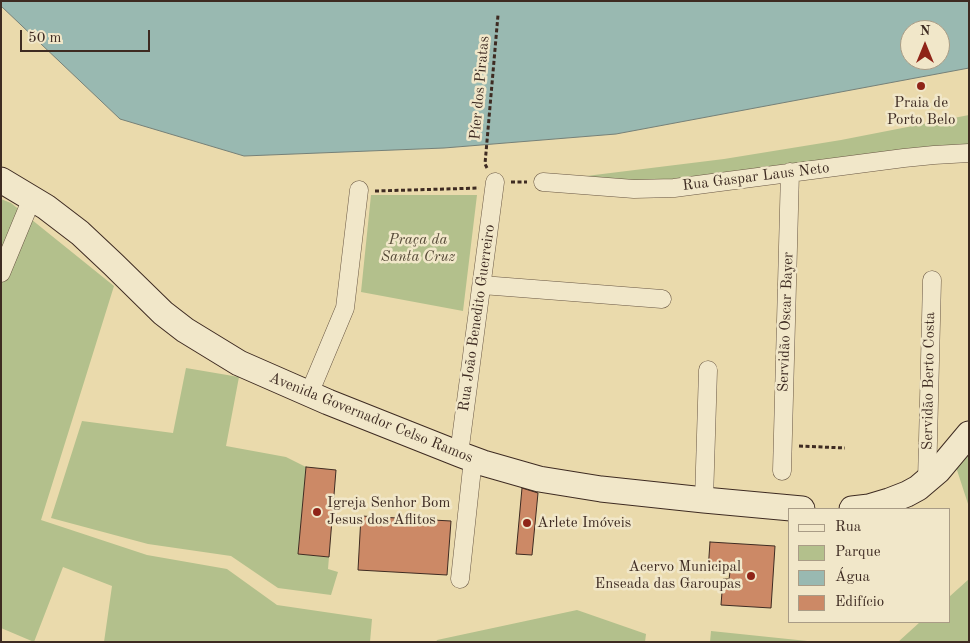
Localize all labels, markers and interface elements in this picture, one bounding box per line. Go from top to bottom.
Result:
scale bar [22,20,152,52]
north arrow [900,20,950,70]
text: N [920,24,930,38]
text: 50 m [28,31,62,46]
street label: Píer dos Piratas [466,35,494,141]
marker: Praia de Porto Belo [915,80,927,92]
place label: Praia de Porto Belo [887,94,955,129]
street label: Rua Gaspar Laus Neto [681,159,831,195]
street label: Rua João Benedito Guerreiro [455,223,499,413]
park label: Praça da Santa Cruz [381,231,455,266]
street label: Servidão Oscar Bayer [775,252,797,392]
street label: Servidão Berto Costa [919,312,939,450]
street label: Avenida Governador Celso Ramos [266,369,476,467]
place label: Igreja Senhor Bom Jesus dos Aflitos [327,494,450,529]
marker: Igreja Senhor Bom Jesus dos Aflitos [311,506,323,518]
legend [788,508,950,623]
place label: Arlete Imóveis [537,514,631,532]
marker: Arlete Imóveis [521,517,533,529]
text: Rua [835,520,861,535]
text: Parque [835,545,881,560]
place label: Acervo Municipal Enseada das Garoupas [595,558,741,593]
marker: Acervo Municipal Enseada das Garoupas [745,570,757,582]
text: Água [835,570,870,585]
text: Edifício [835,595,884,610]

